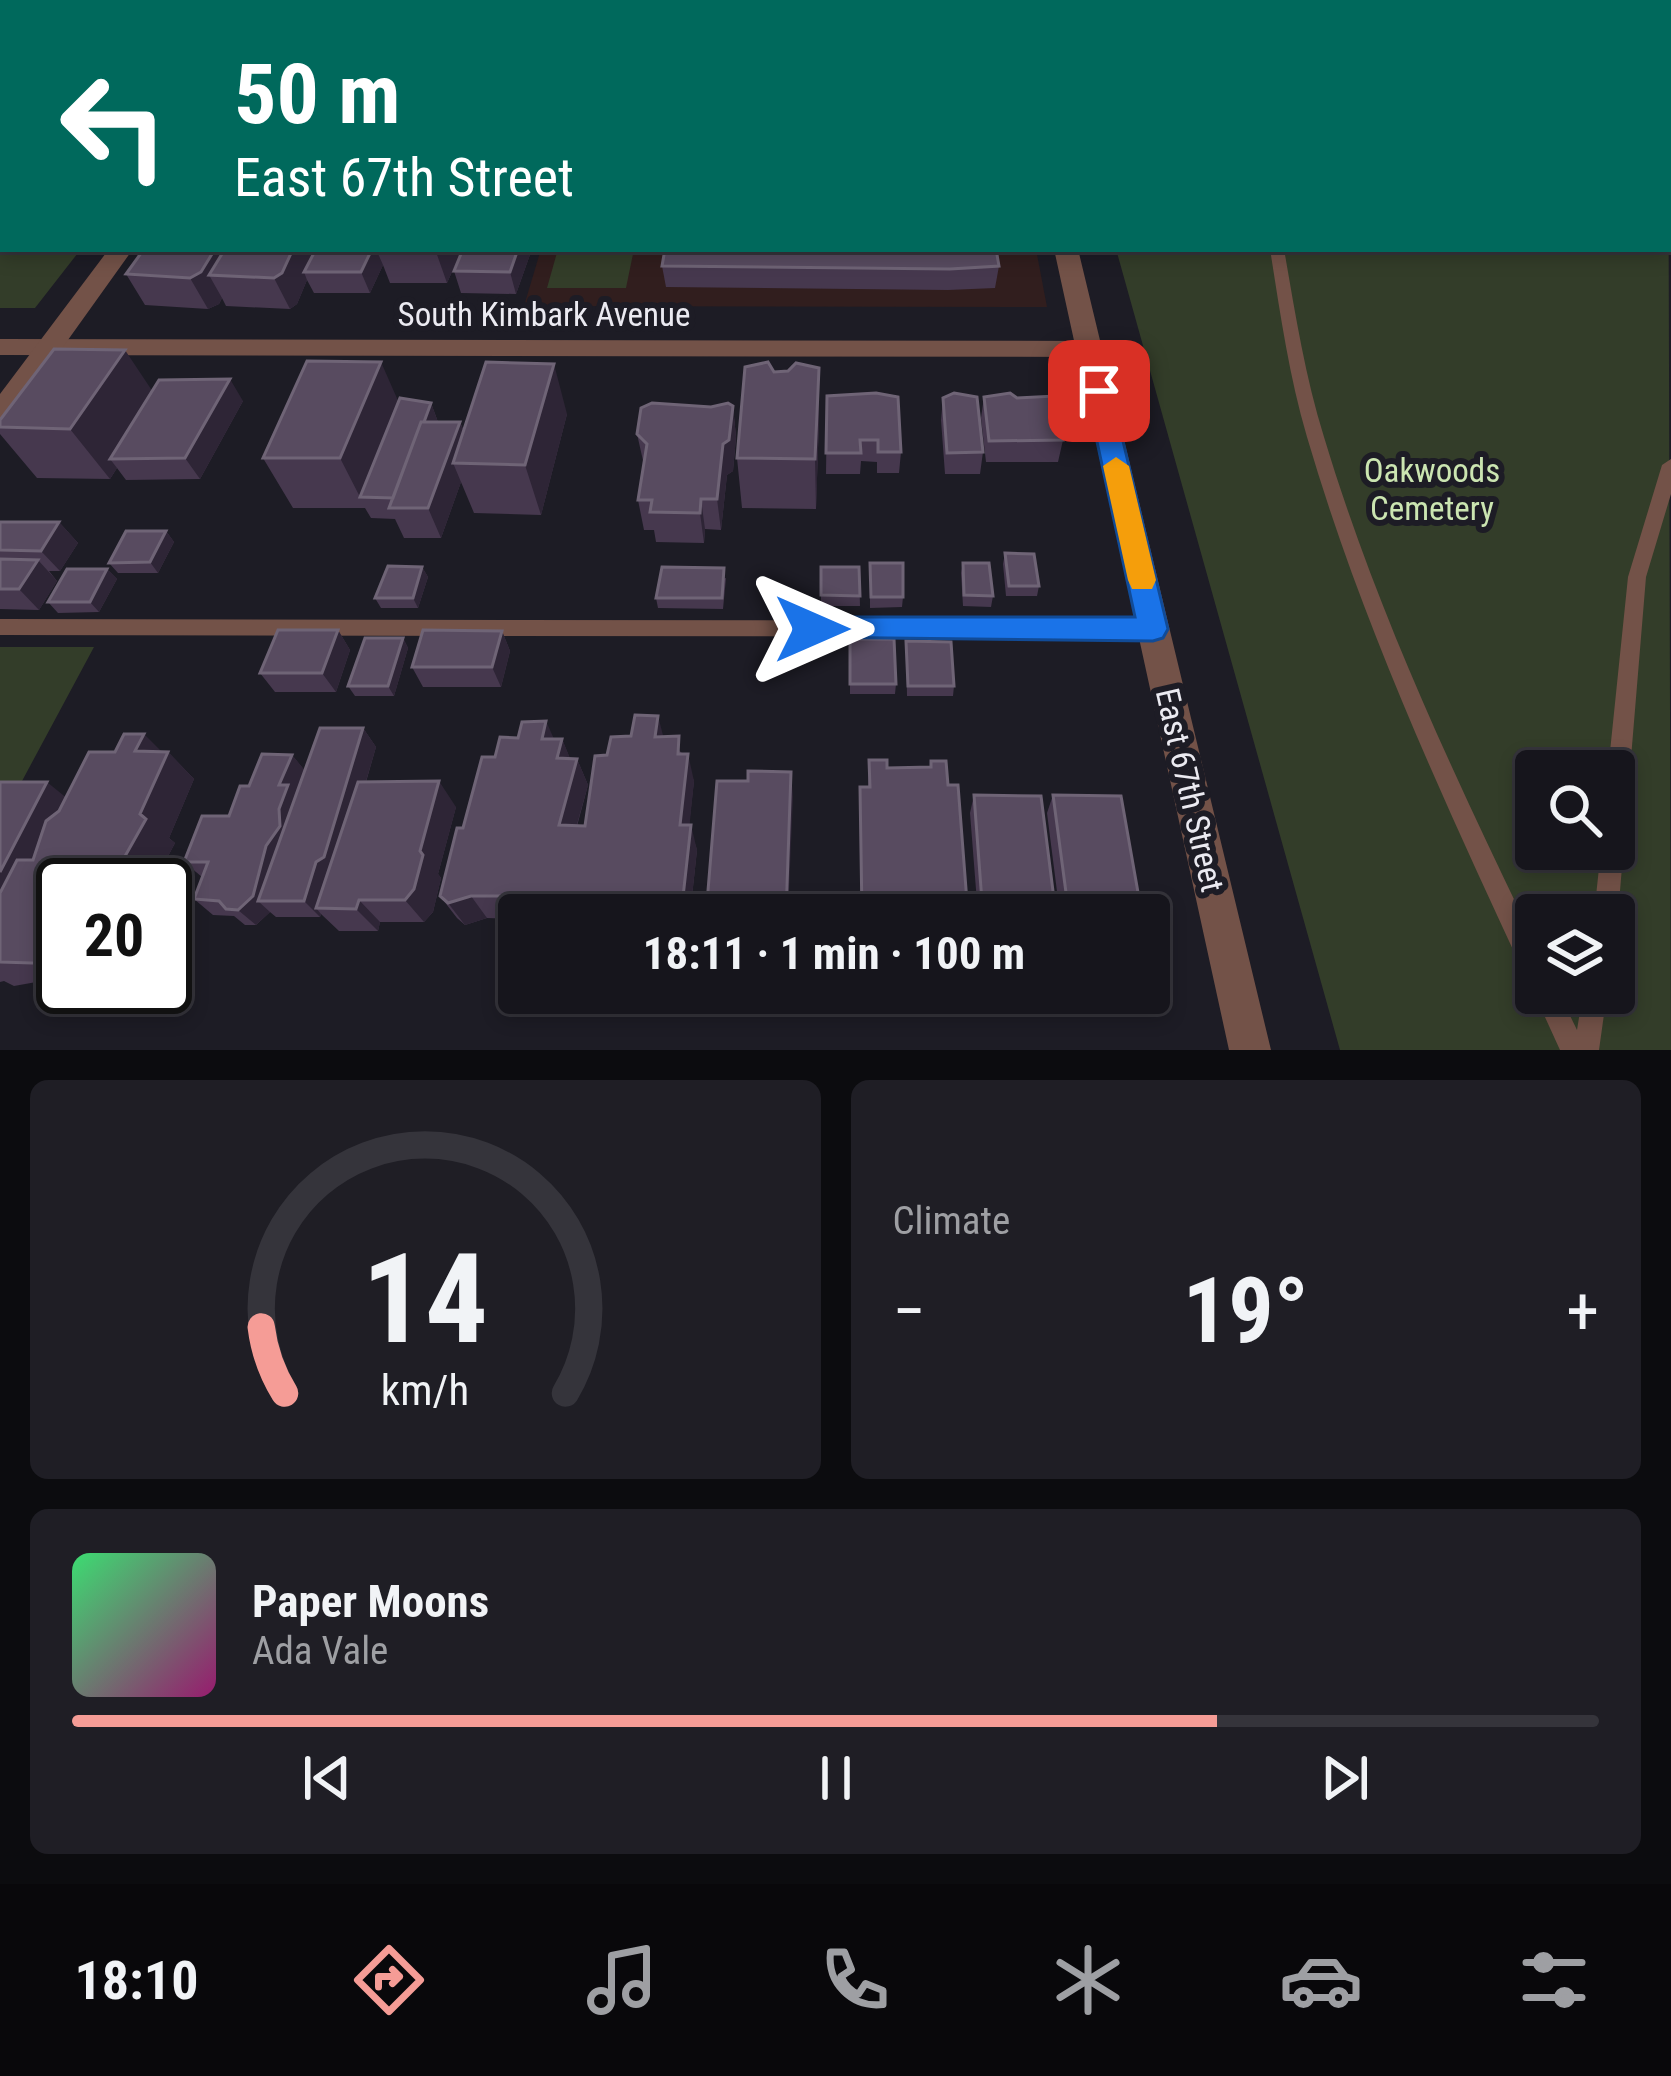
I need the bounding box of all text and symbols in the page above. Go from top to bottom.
text: 50 m [234,45,401,144]
icon: left [36,48,192,204]
text: East 67th Street [234,146,574,209]
street label: South Kimbark Avenue [398,295,690,334]
pin [1048,340,1150,442]
icon: arrive [1066,358,1132,424]
park label: Oakwoods Cemetery [1364,451,1500,528]
position arrow [749,566,875,692]
street label: East 67th Street [1148,684,1232,896]
map controls [1515,750,1635,1014]
button: search [1515,750,1635,870]
speed limit sign: 20 [36,858,192,1014]
button: layers [1515,894,1635,1014]
text: 18:11 · 1 min · 100 m [643,927,1025,980]
text: Climate [893,1198,1010,1244]
text: 14 [362,1226,488,1372]
text: 19° [1183,1259,1309,1364]
text: − [893,1273,926,1350]
text: + [1566,1273,1599,1350]
text: km/h [381,1364,469,1414]
text: Paper Moons [252,1575,489,1628]
text: Ada Vale [252,1628,388,1674]
icon: previous [294,1745,360,1811]
icon: pause [803,1745,869,1811]
icon: next [1312,1745,1378,1811]
icon: directions [347,1938,431,2022]
icon: music [580,1938,664,2022]
icon: phone [813,1938,897,2022]
icon: climate [1046,1938,1130,2022]
icon: car [1279,1938,1363,2022]
icon: filters [1512,1938,1596,2022]
text: 18:10 [75,1949,198,2012]

